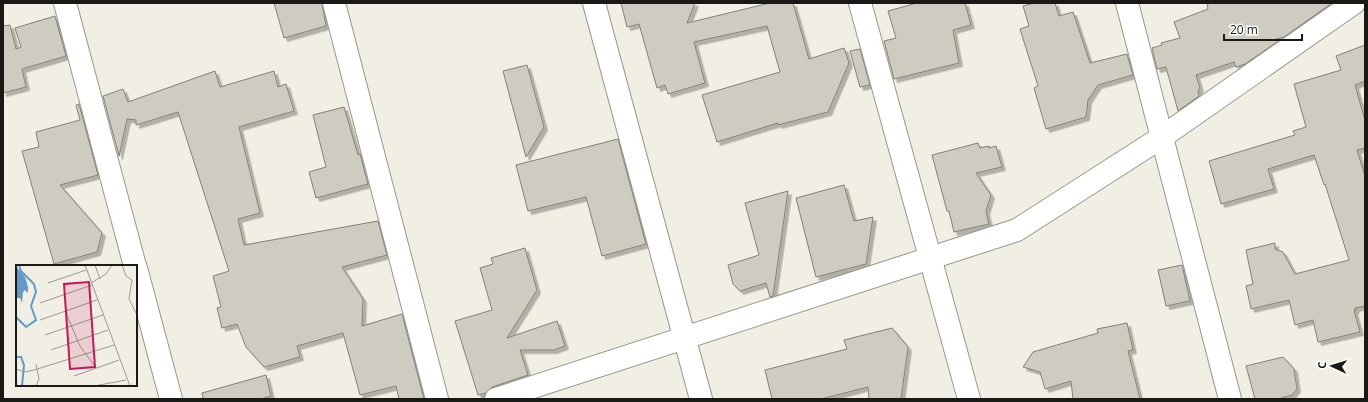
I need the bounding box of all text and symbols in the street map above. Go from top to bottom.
scale bar [1224,16,1302,42]
text: 20 m [1230,21,1258,38]
inset map [16,265,137,386]
north arrow [1312,346,1352,386]
text: С [1314,361,1329,369]

